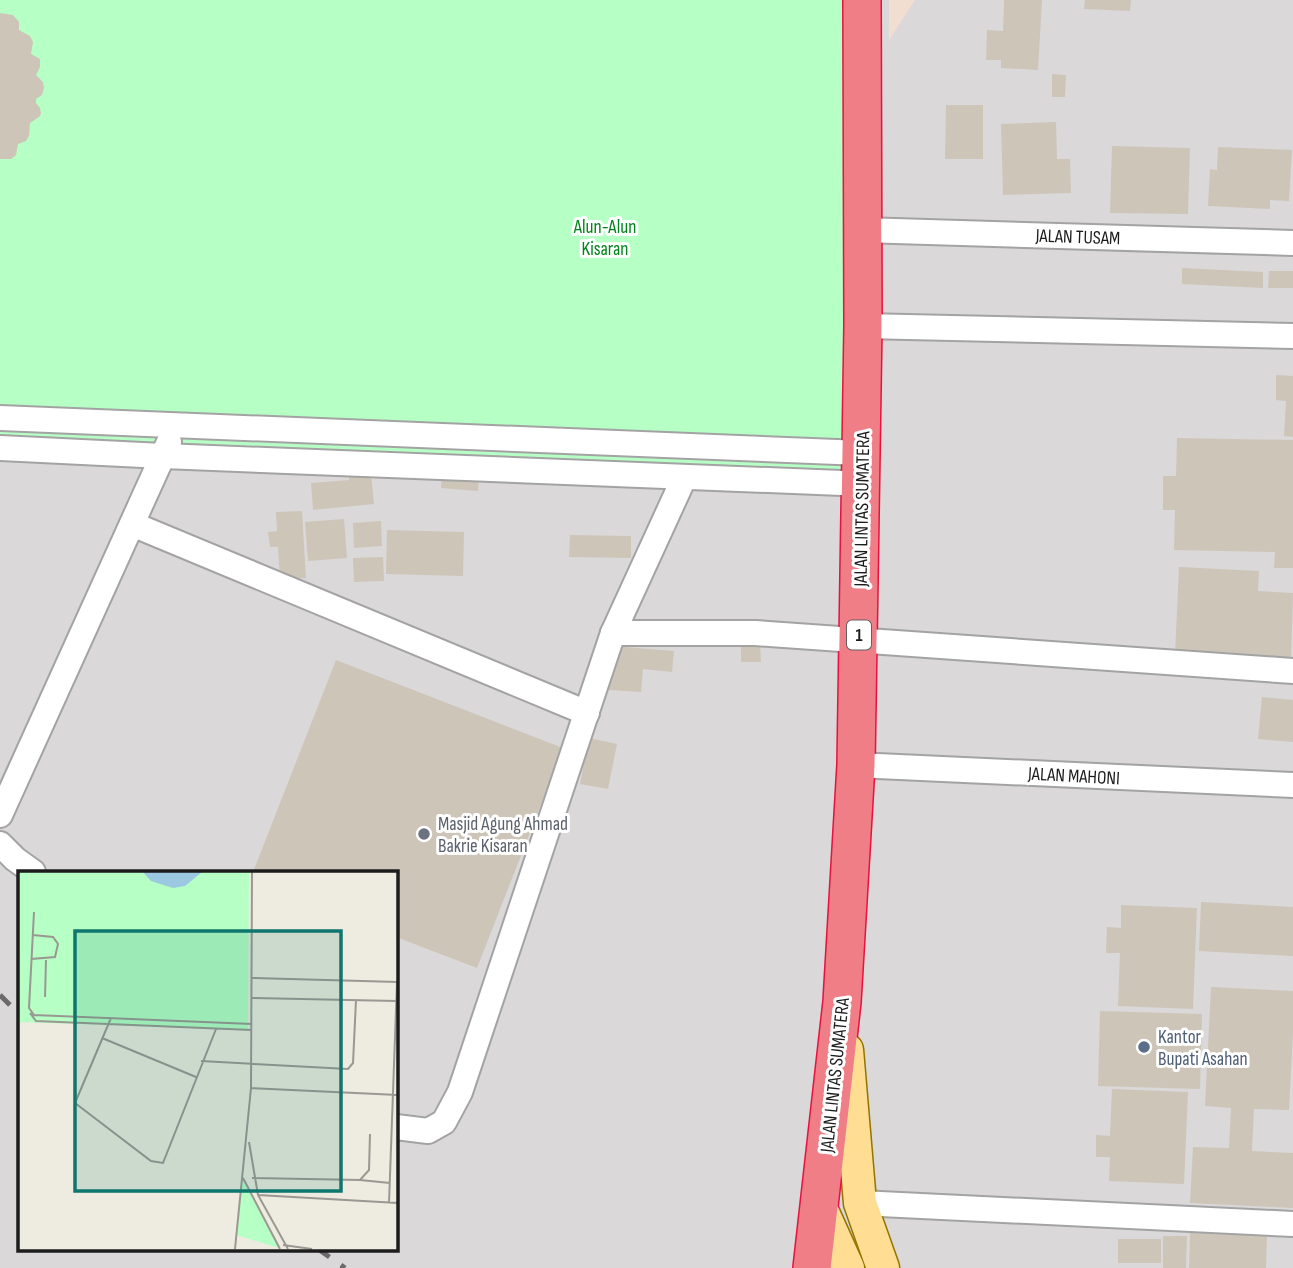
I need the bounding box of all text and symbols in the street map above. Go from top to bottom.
park label: Alun-Alun Kisaran [573,216,636,261]
street label: JALAN TUSAM [1034,224,1121,250]
street label: JALAN LINTAS SUMATERA [850,430,875,588]
road number: 1 [847,620,871,650]
street label: JALAN MAHONI [1026,763,1120,790]
place label: Masjid Agung Ahmad Bakrie Kisaran [438,813,568,858]
marker: Masjid Agung Ahmad Bakrie Kisaran [416,826,432,842]
inset map [18,871,397,1250]
street label: JALAN LINTAS SUMATERA [816,996,855,1155]
place label: Kantor Bupati Asahan [1158,1026,1248,1071]
marker: Kantor Bupati Asahan [1136,1039,1152,1055]

